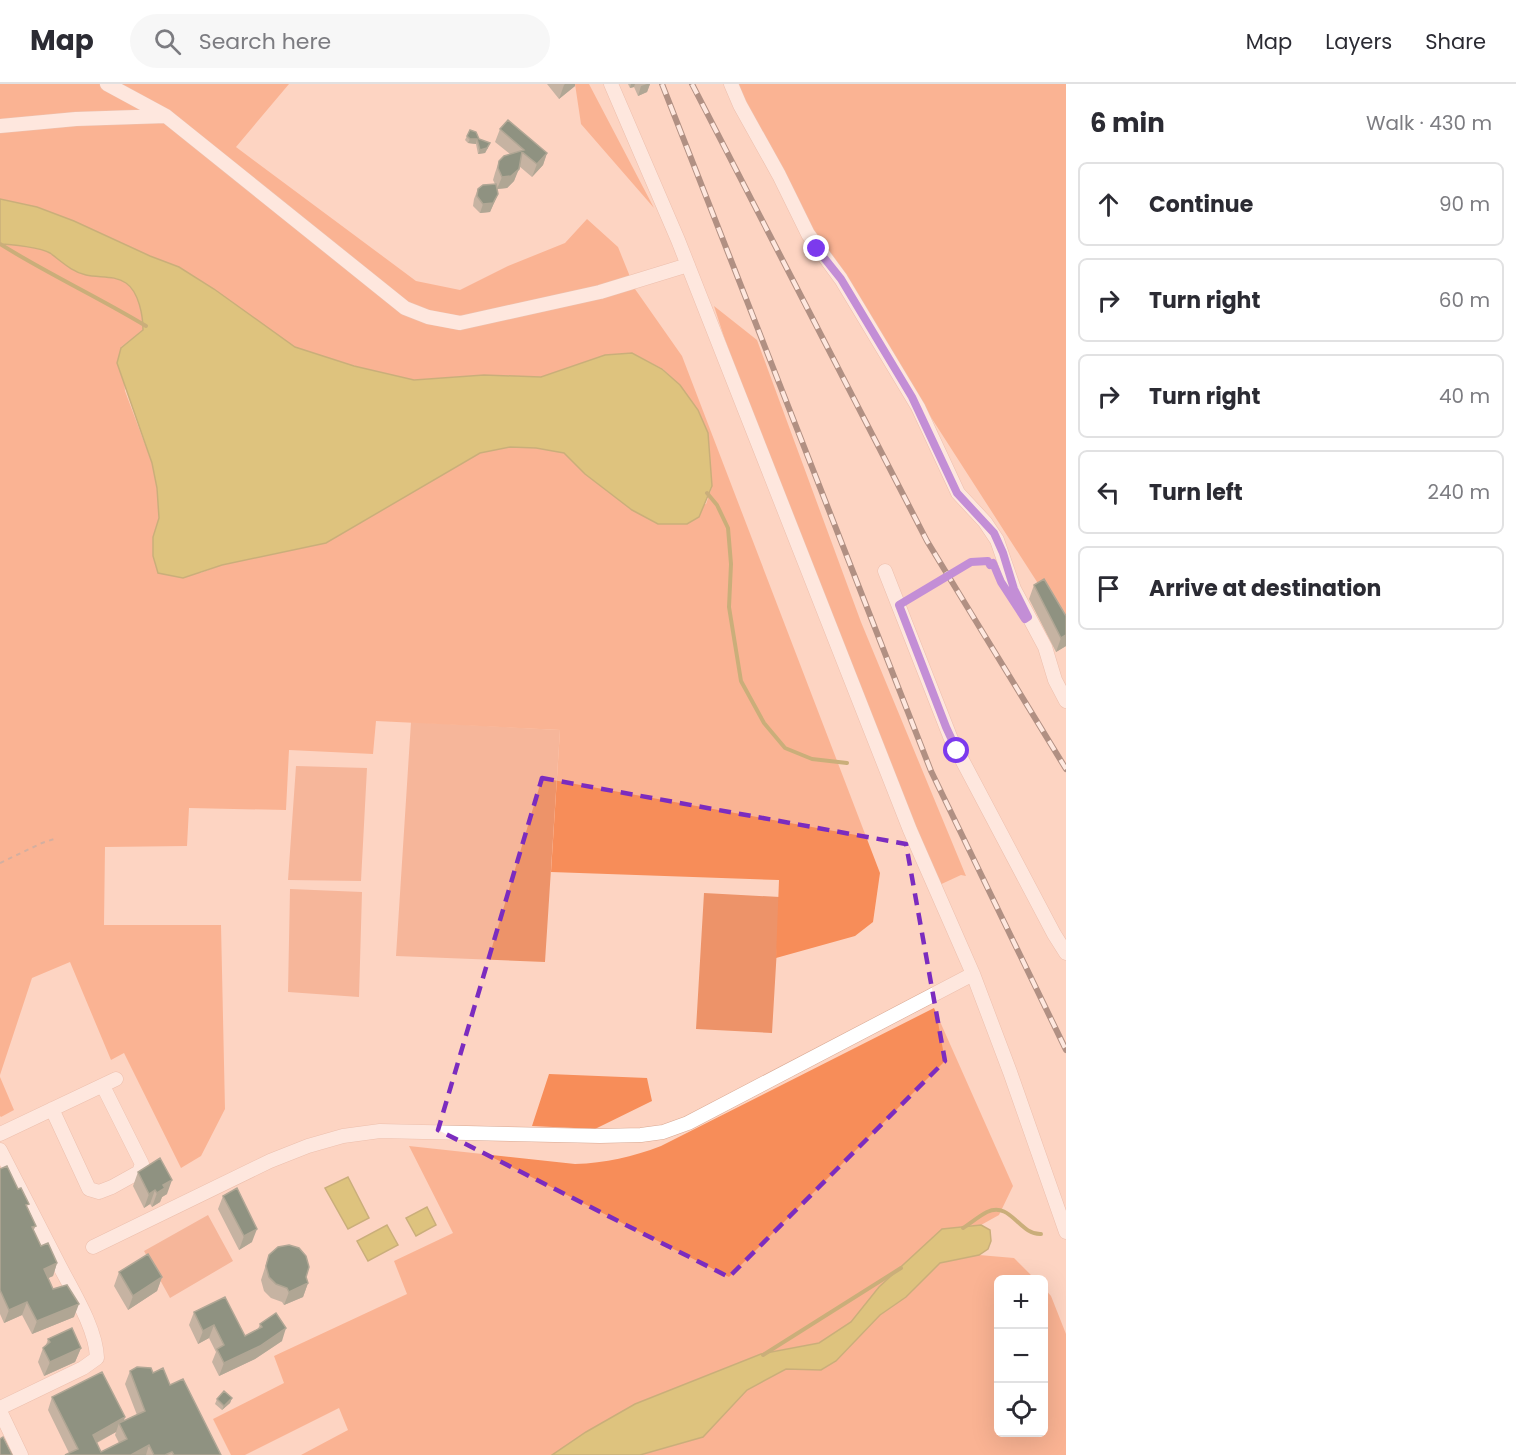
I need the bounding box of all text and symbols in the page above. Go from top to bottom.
search box [130,14,550,68]
text: Map [30,21,94,60]
icon: search [151,25,184,58]
text: Search here [199,26,331,57]
text: Map [1246,27,1292,56]
text: Layers [1325,27,1392,56]
text: Share [1425,27,1486,56]
text: 6 min [1090,105,1165,141]
text: Walk · 430 m [1366,109,1492,137]
icon: ahead [1092,188,1125,221]
text: Continue [1149,189,1253,220]
text: 90 m [1439,190,1490,218]
route end [803,235,829,261]
icon: right [1092,284,1125,317]
text: Turn right [1149,285,1260,316]
text: 60 m [1439,286,1490,314]
icon: right [1092,380,1125,413]
text: Turn right [1149,381,1260,412]
text: 40 m [1439,382,1490,410]
icon: left [1092,476,1125,509]
text: Turn left [1149,477,1243,508]
text: 240 m [1427,478,1490,506]
icon: arrive [1092,572,1125,605]
text: Arrive at destination [1149,573,1381,604]
route start [943,737,969,763]
map controls [994,1275,1048,1437]
button: + [994,1275,1048,1329]
button: − [994,1329,1048,1383]
button: locate [994,1383,1048,1437]

